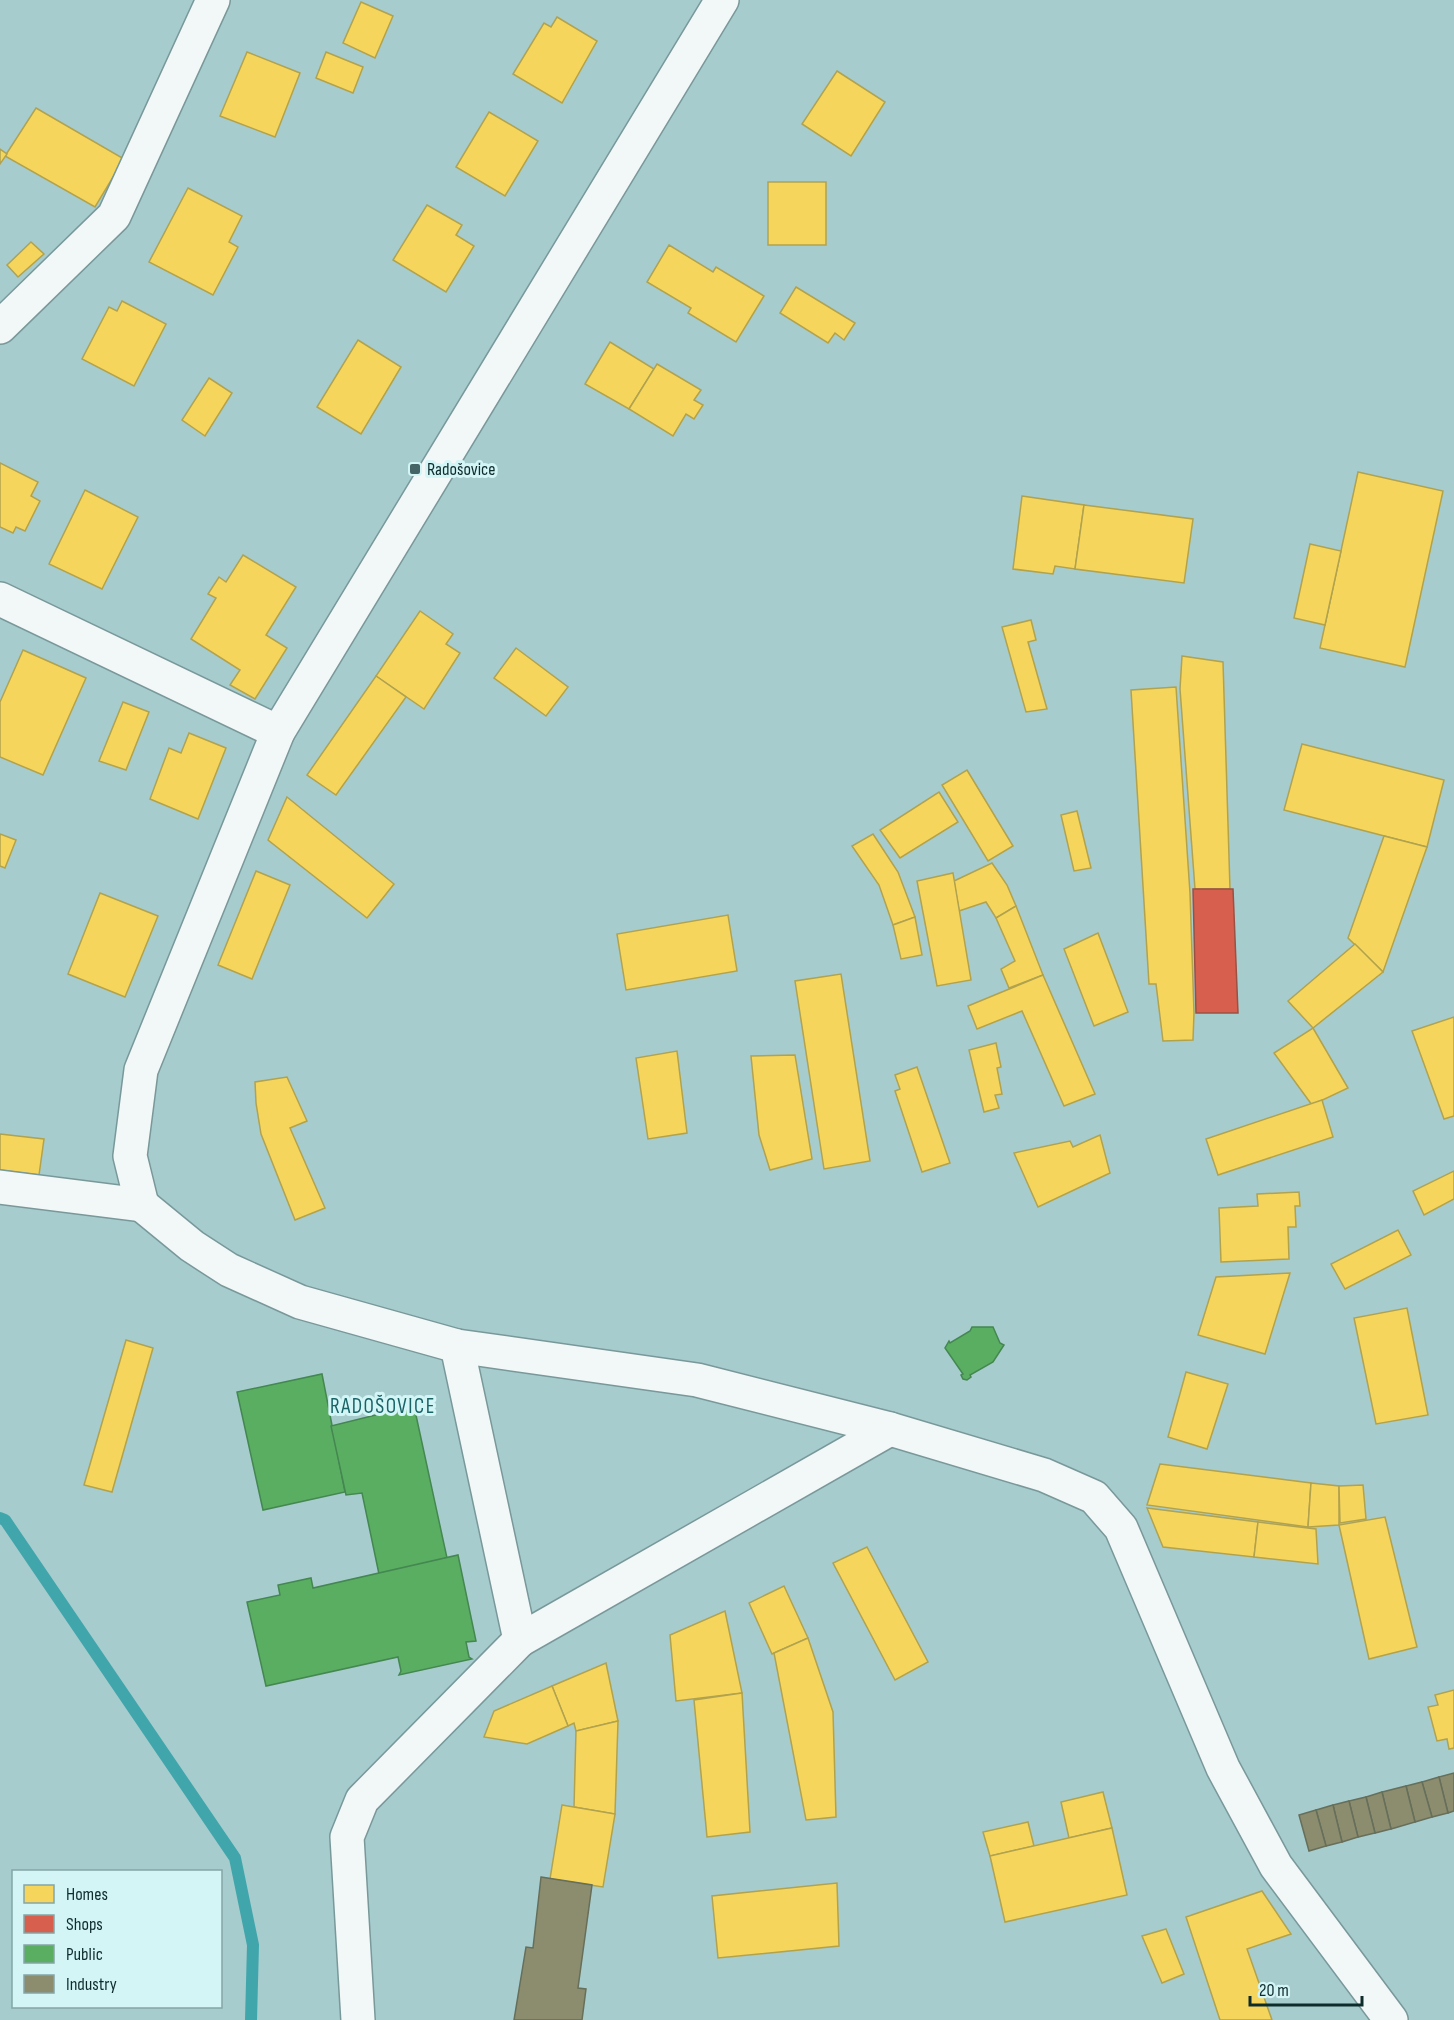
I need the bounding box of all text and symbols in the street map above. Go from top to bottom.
place label: Radošovice [427,459,495,480]
marker: Radošovice [408,462,422,476]
district label: RADOŠOVICE [330,1394,436,1419]
legend [12,1870,222,2008]
text: Homes [66,1884,108,1905]
text: Shops [66,1914,103,1935]
text: Public [66,1944,103,1965]
scale bar [1250,1969,1362,2007]
text: Industry [66,1974,117,1995]
text: 20 m [1259,1980,1289,2001]

